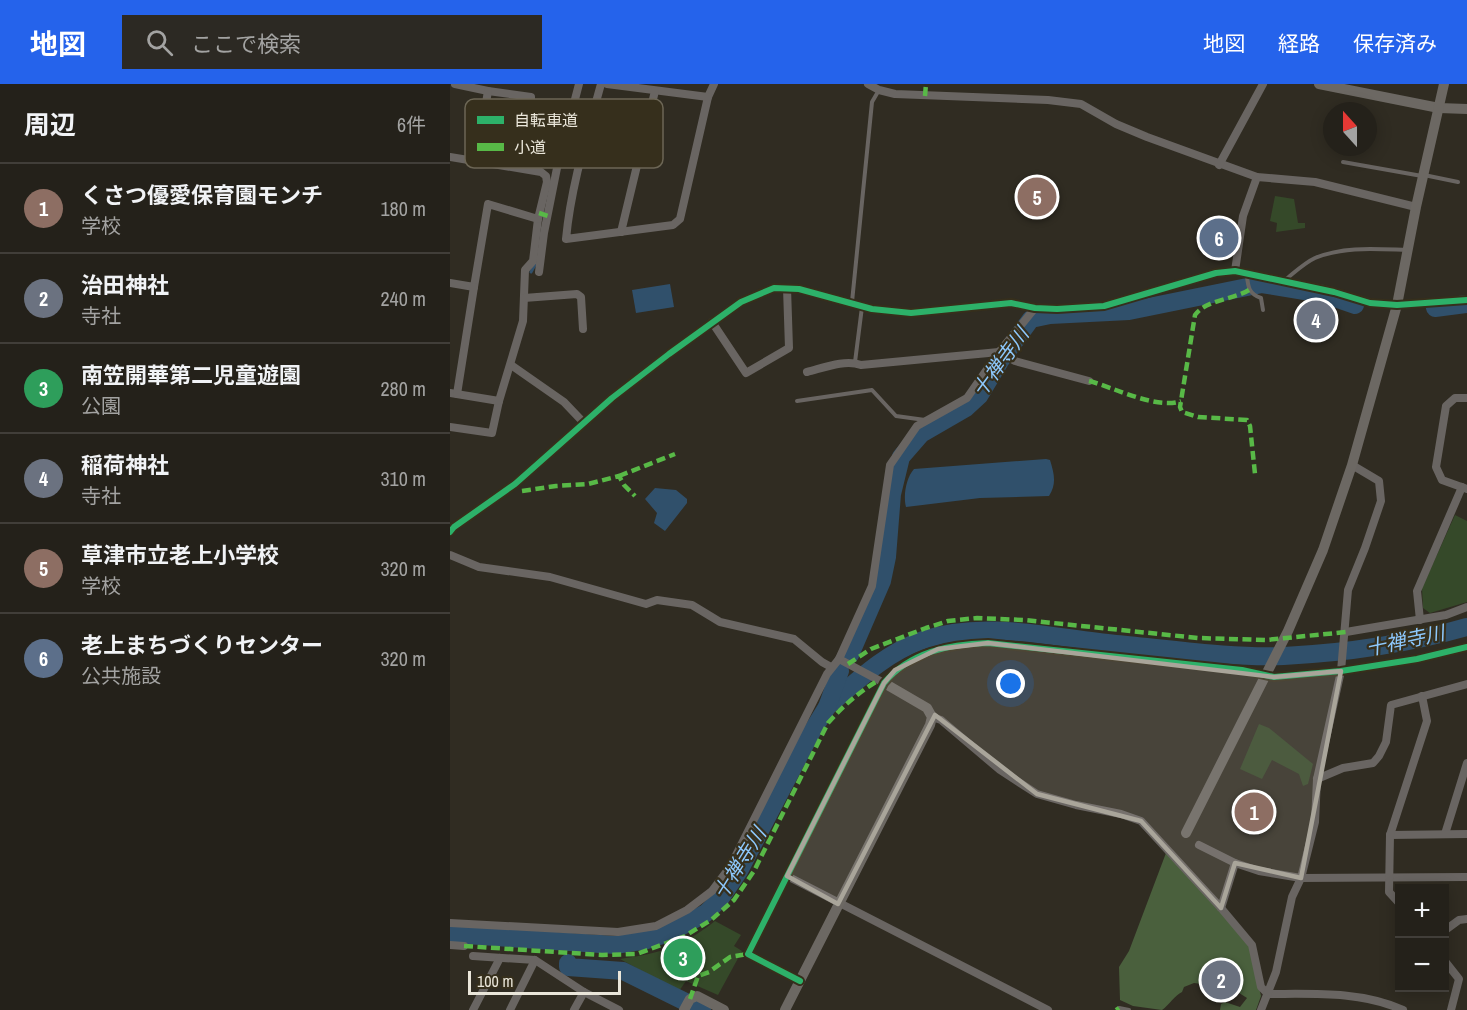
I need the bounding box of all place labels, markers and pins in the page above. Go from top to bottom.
pin: 5 [1018,174,1056,220]
pin: 6 [1200,216,1238,260]
pin: 4 [1296,298,1336,342]
pin: 1 [1234,790,1274,834]
pin: 3 [664,936,702,980]
pin: 2 [1202,958,1240,1002]

